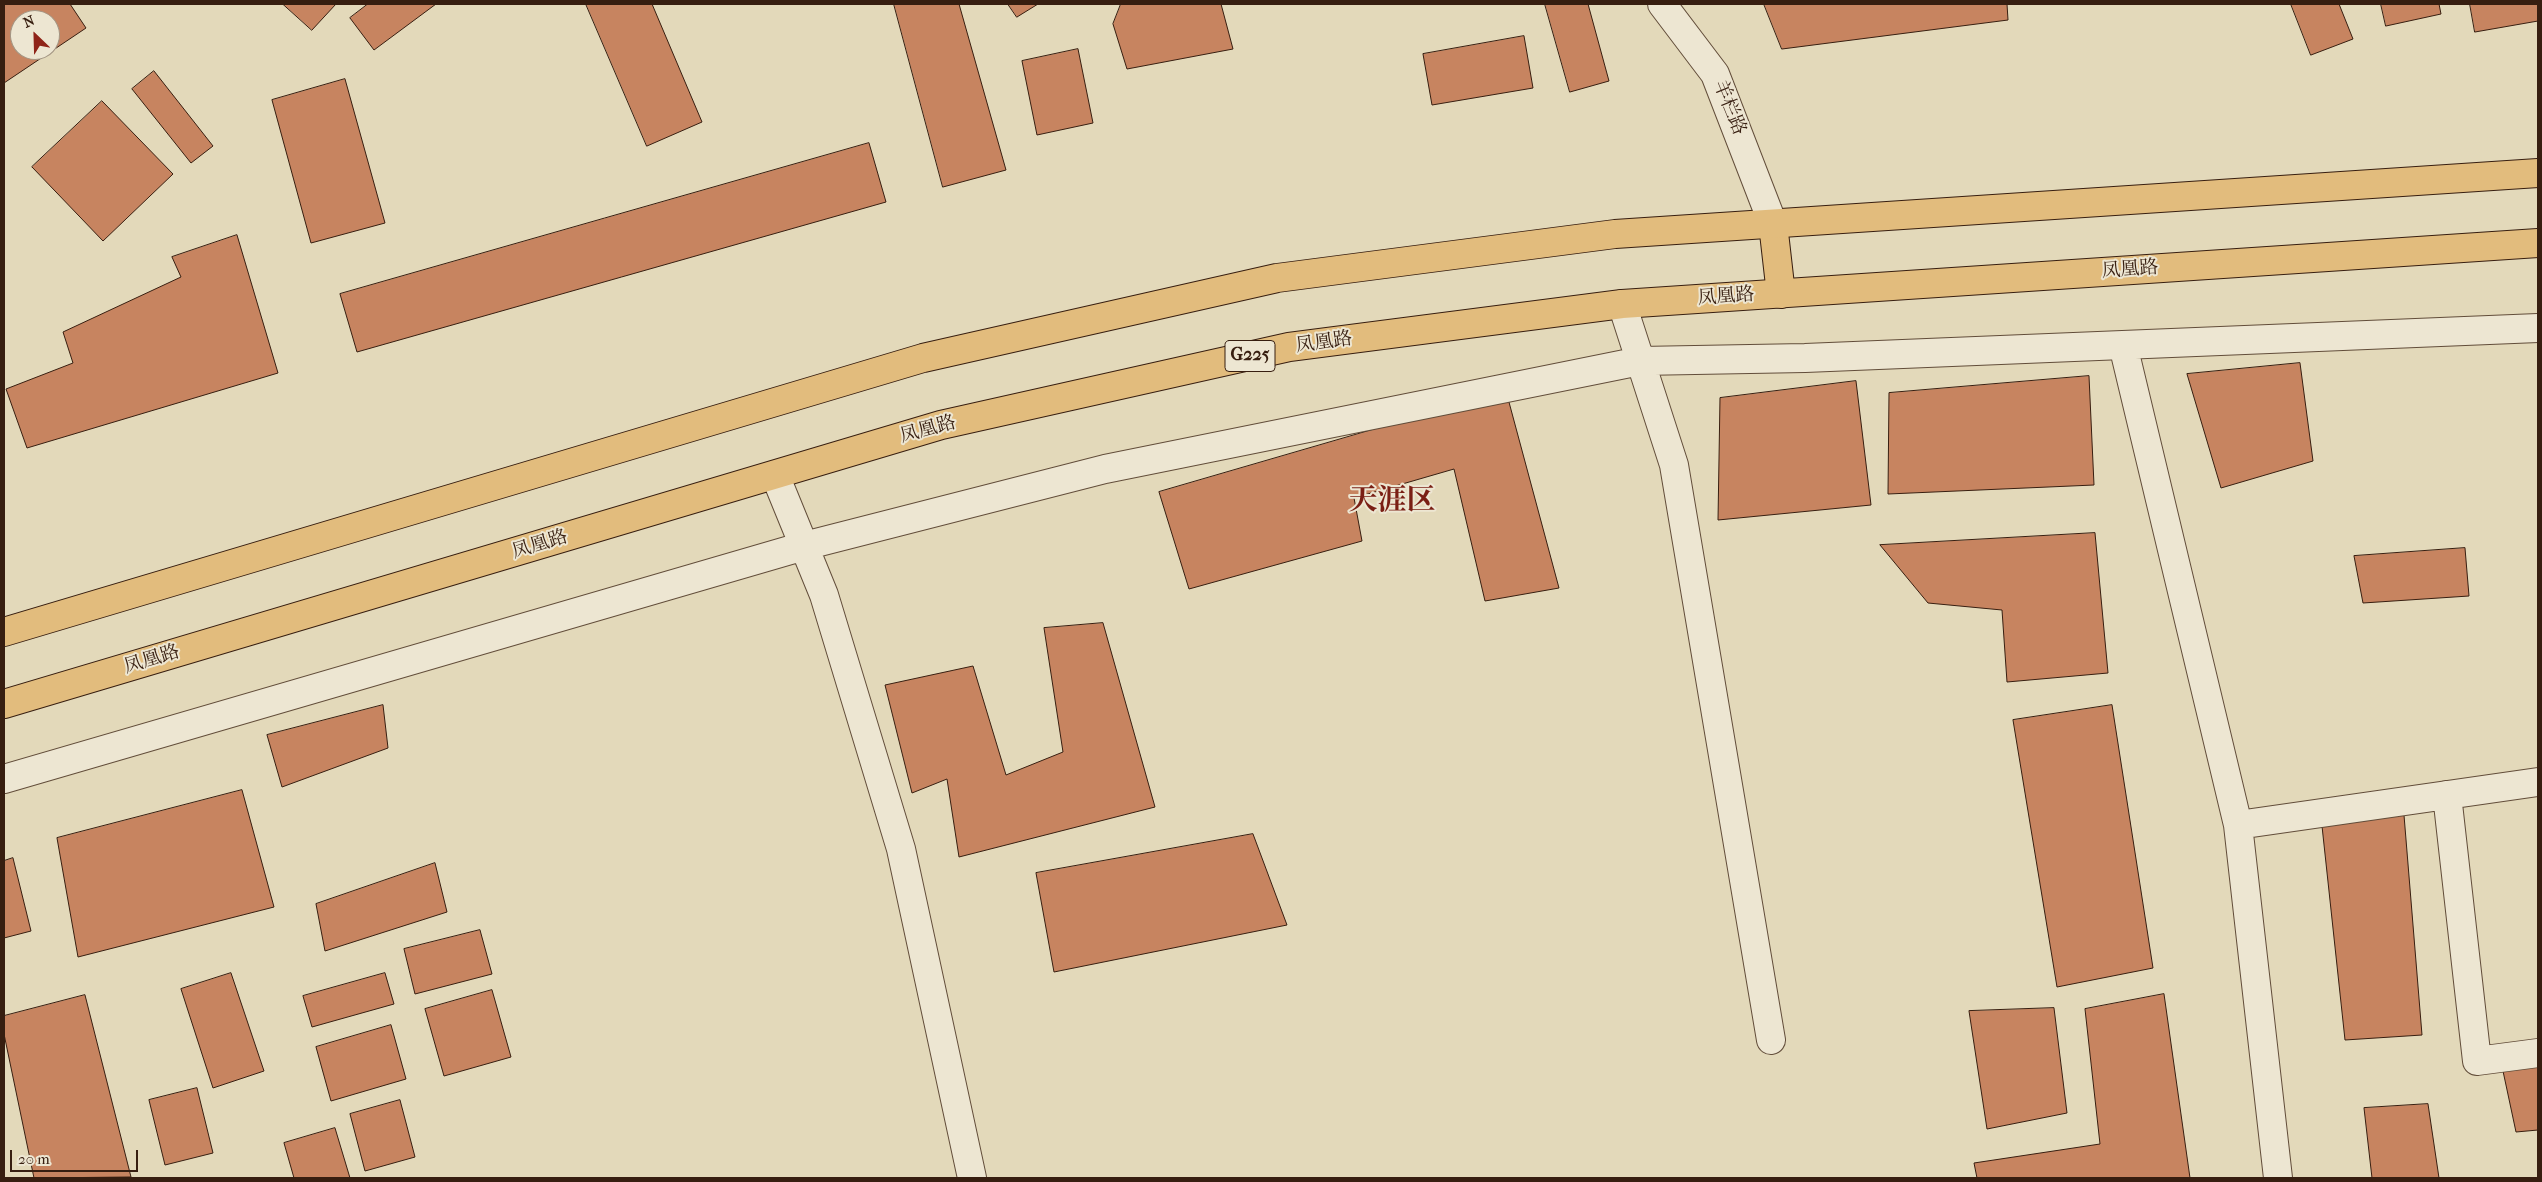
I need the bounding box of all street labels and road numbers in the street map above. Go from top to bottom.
street label: 羊栏路 [1708,77,1750,139]
street label: 凤凰路 [2101,257,2159,283]
street label: 凤凰路 [1697,284,1755,310]
street label: 凤凰路 [1294,328,1354,358]
road number: G225 [1225,341,1275,372]
street label: 凤凰路 [898,412,958,448]
street label: 凤凰路 [509,526,571,564]
street label: 凤凰路 [121,641,183,679]

